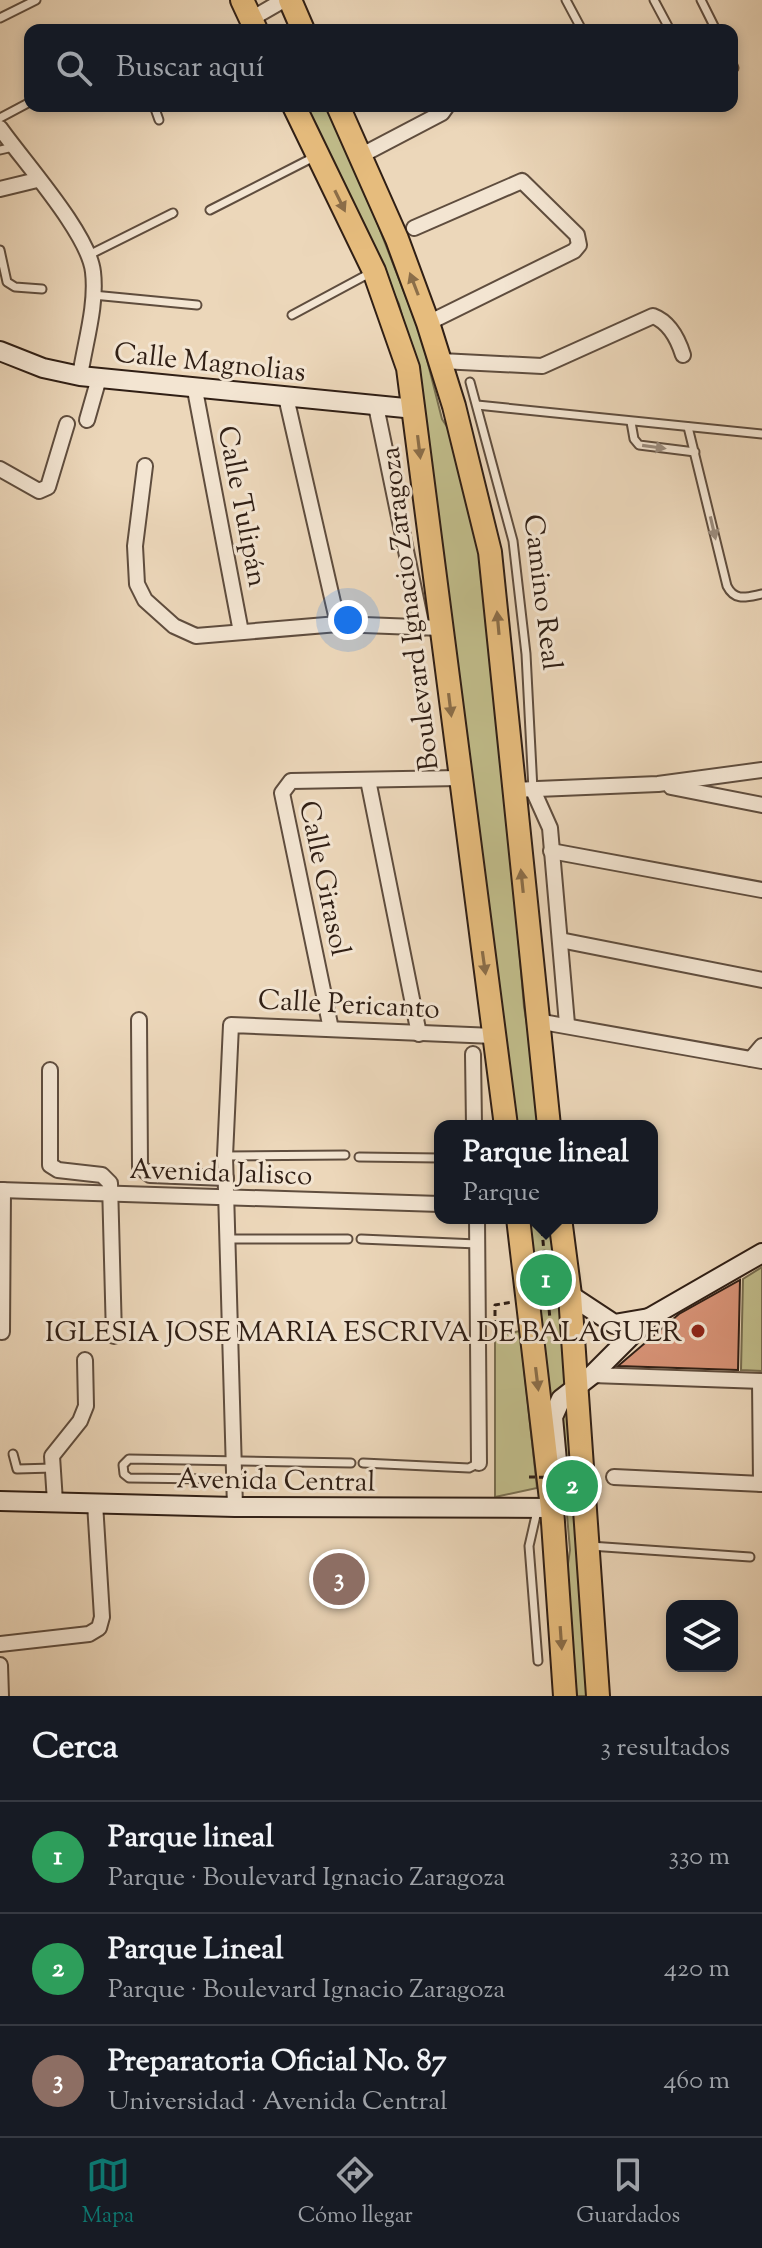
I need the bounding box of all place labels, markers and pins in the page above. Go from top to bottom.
pin: 1 [520,1250,572,1310]
place label: IGLESIA JOSE MARIA ESCRIVA DE BALAGUER [45,1314,682,1354]
marker: IGLESIA JOSE MARIA ESCRIVA DE BALAGUER [689,1322,707,1340]
pin: 2 [546,1456,598,1516]
pin: 3 [313,1549,365,1609]

